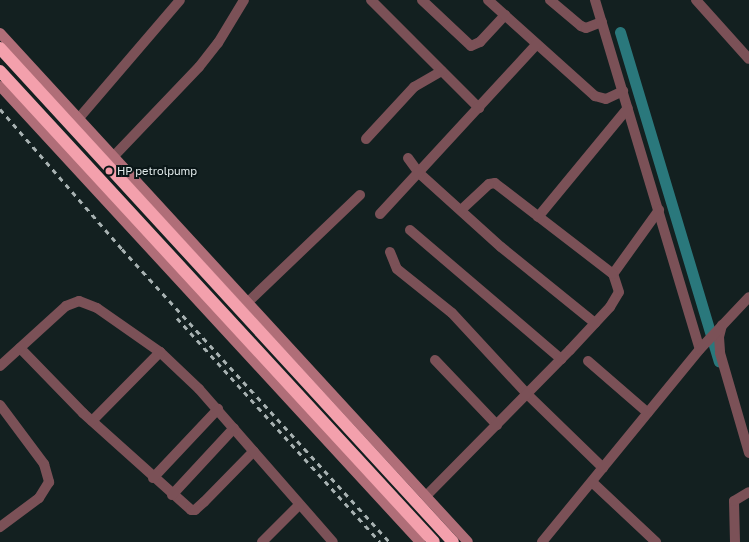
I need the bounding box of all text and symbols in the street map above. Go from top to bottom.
place label: HP petrolpump [117,164,197,178]
marker: HP petrolpump [104,166,114,176]

